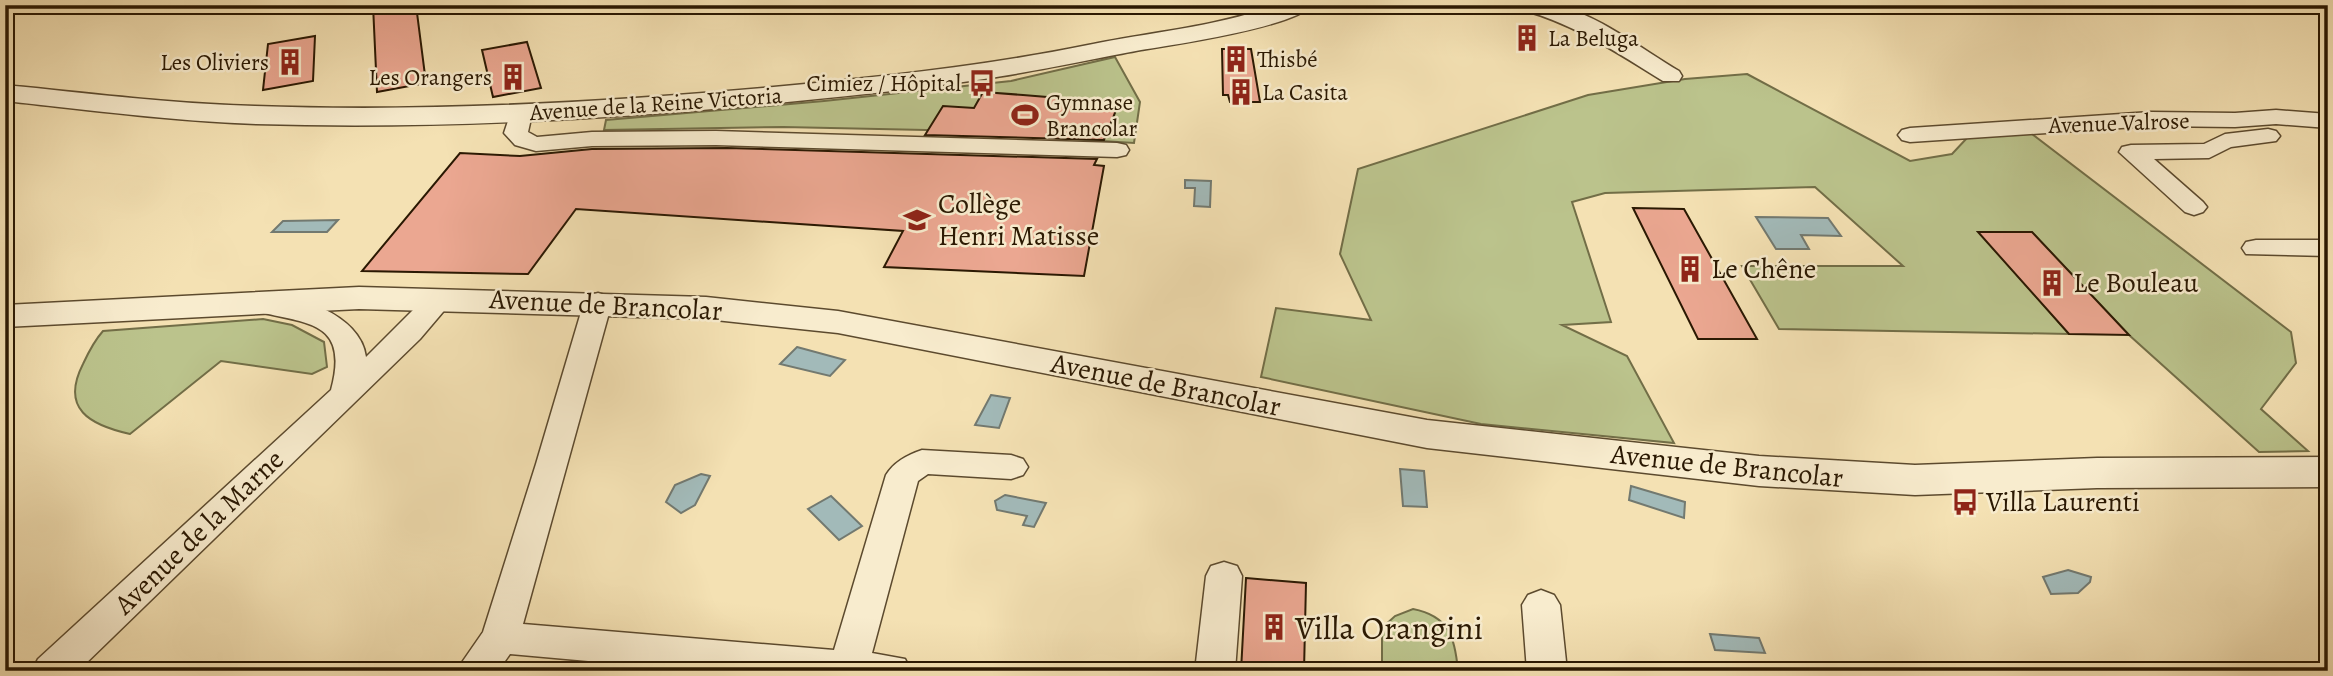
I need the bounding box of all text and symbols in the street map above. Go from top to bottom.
building icon: La Beluga [1512,23,1542,53]
place label: La Beluga [1548,23,1639,54]
building icon: Thisbé [1221,44,1251,74]
place label: Thisbé [1257,44,1318,75]
place label: Les Oliviers [160,47,269,78]
building icon: Les Oliviers [275,47,305,77]
place label: Les Orangers [369,62,492,93]
building icon: Les Orangers [498,62,528,92]
place label: Cimiez / Hôpital [807,68,961,99]
bus stop icon: Cimiez / Hôpital [967,68,997,98]
building icon: La Casita [1226,77,1256,107]
place label: La Casita [1262,77,1348,108]
street label: Avenue de la Reine Victoria [528,80,784,128]
place label: Gymnase Brancolar [1046,87,1138,144]
sports icon: Gymnase Brancolar [1010,100,1040,130]
street label: Avenue Valrose [2047,105,2190,141]
place label: Collège Henri Matisse [938,185,1099,255]
school or university icon: Collège Henri Matisse [902,205,932,235]
place label: Le Chêne [1711,250,1816,288]
building icon: Le Chêne [1675,254,1705,284]
place label: Le Bouleau [2073,264,2199,302]
building icon: Le Bouleau [2037,268,2067,298]
street label: Avenue de Brancolar [488,280,724,330]
street label: Avenue de Brancolar [1047,344,1284,426]
street label: Avenue de Brancolar [1608,435,1845,497]
street label: Avenue de la Marne [105,441,292,624]
place label: Villa Laurenti [1985,483,2140,521]
bus stop icon: Villa Laurenti [1950,487,1980,517]
place label: Villa Orangini [1294,605,1483,650]
building icon: Villa Orangini [1259,612,1289,642]

